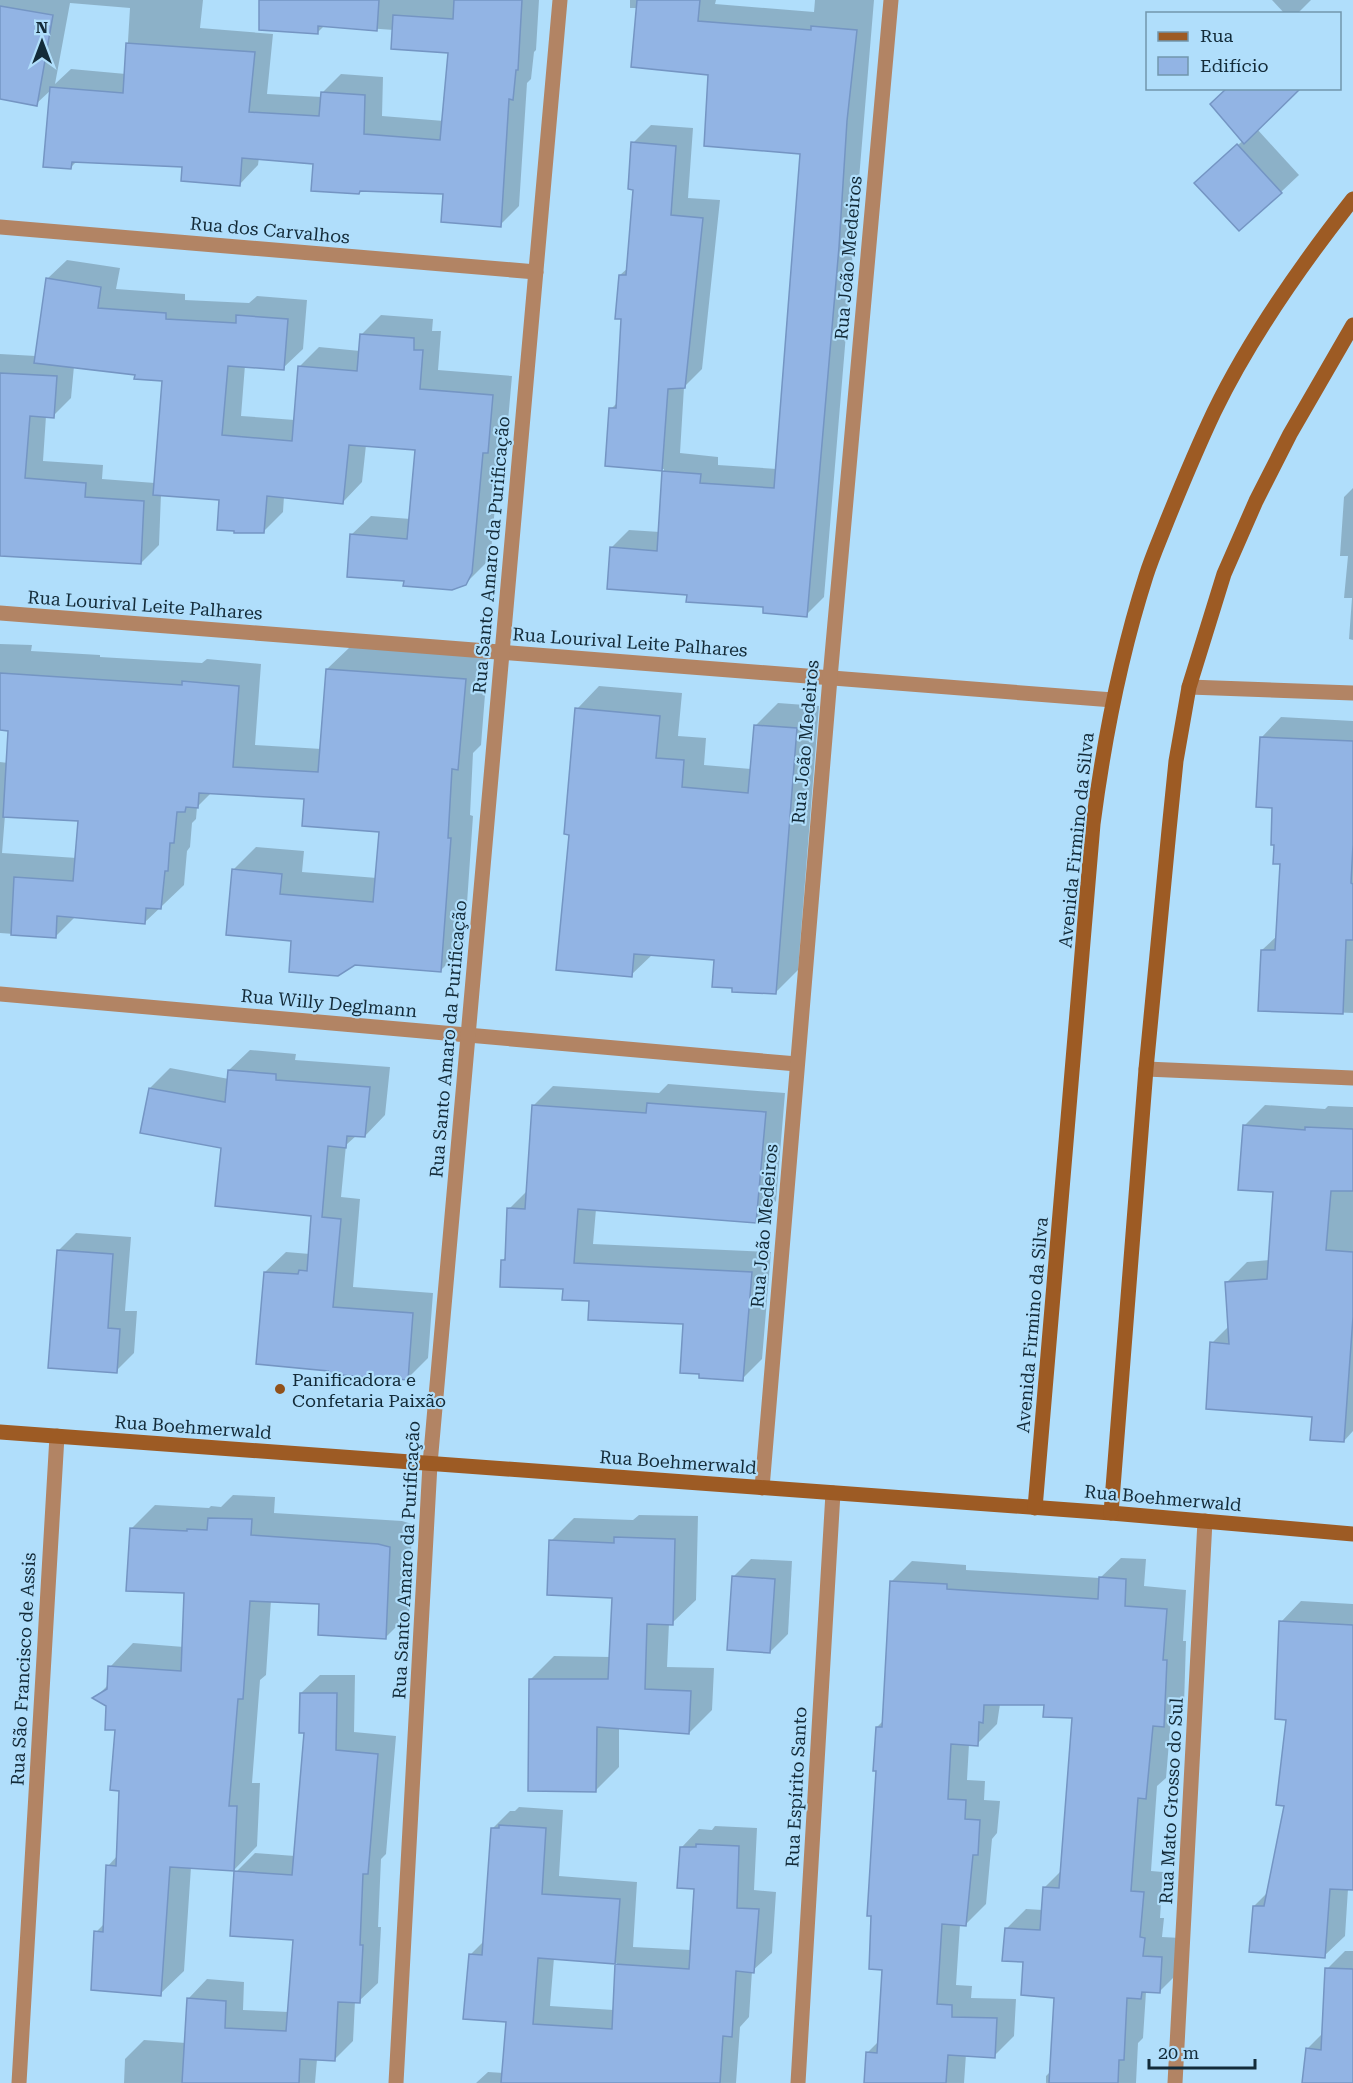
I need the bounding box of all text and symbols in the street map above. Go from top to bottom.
north arrow [12,12,72,72]
legend [1146,12,1341,90]
text: N [36,18,48,37]
text: Rua [1200,25,1233,46]
text: Edifício [1200,55,1268,76]
street label: Rua João Medeiros [830,175,866,341]
street label: Rua dos Carvalhos [189,213,351,247]
street label: Rua Santo Amaro da Purificação [468,415,514,695]
street label: Rua Lourival Leite Palhares [27,586,263,624]
street label: Rua Lourival Leite Palhares [512,623,748,661]
street label: Rua João Medeiros [787,659,823,825]
street label: Avenida Firmino da Silva [1054,731,1098,949]
street label: Rua Santo Amaro da Purificação [425,899,471,1179]
street label: Rua Willy Deglmann [240,985,418,1021]
street label: Rua João Medeiros [746,1143,782,1309]
street label: Avenida Firmino da Silva [1012,1216,1052,1434]
place label: Panificadora e Confetaria Paixão [292,1369,446,1411]
marker: Panificadora e Confetaria Paixão [273,1382,287,1396]
street label: Rua Boehmerwald [114,1411,273,1443]
street label: Rua Santo Amaro da Purificação [388,1420,424,1700]
street label: Rua Boehmerwald [599,1446,758,1478]
street label: Rua Boehmerwald [1084,1481,1243,1515]
street label: Rua São Francisco de Assis [6,1552,40,1786]
street label: Rua Mato Grosso do Sul [1155,1697,1187,1905]
street label: Rua Espírito Santo [781,1706,811,1868]
scale bar [1149,2032,1256,2070]
text: 20 m [1158,2042,1199,2063]

